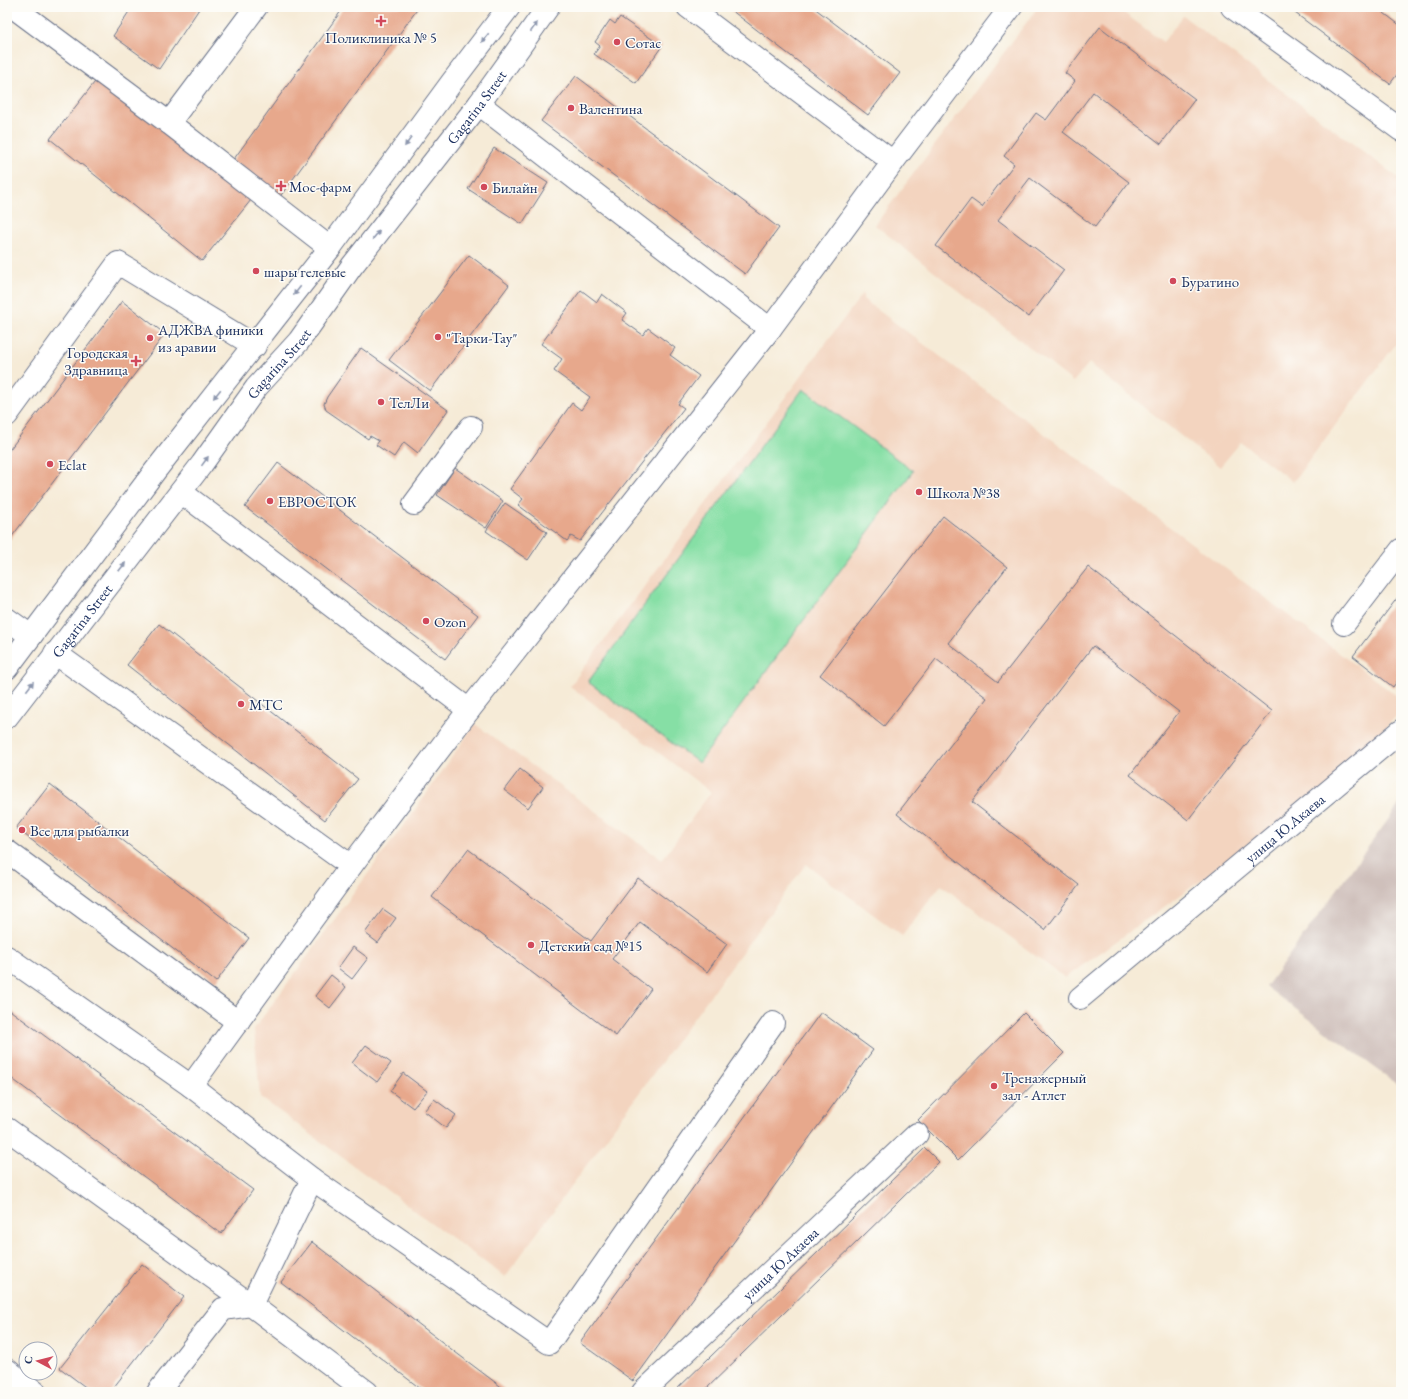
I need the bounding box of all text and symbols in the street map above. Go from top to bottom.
marker: Поликлиника № 5 [375,15,387,27]
one-way arrow [530,21,538,32]
place label: Поликлиника № 5 [325,28,437,47]
one-way arrow [481,32,490,43]
place label: Сотас [625,33,661,52]
marker: Сотас [612,37,622,47]
street label: Gagarina Street [442,66,510,148]
place label: Валентина [579,99,643,118]
marker: Валентина [566,103,576,113]
one-way arrow [404,137,412,147]
place label: Мос-фарм [289,177,352,196]
place label: Билайн [492,178,538,197]
marker: Мос-фарм [276,181,286,191]
marker: Билайн [479,182,489,192]
one-way arrow [372,230,380,241]
place label: шары гелевые [264,262,346,281]
marker: шары гелевые [251,266,261,276]
place label: Буратино [1181,272,1239,291]
marker: Буратино [1168,276,1178,286]
one-way arrow [293,286,301,297]
place label: АДЖВА финики из аравии [157,320,263,356]
street label: Gagarina Street [242,324,315,402]
place label: "Тарки-Тау" [446,328,517,347]
marker: "Тарки-Тау" [433,332,443,342]
marker: АДЖВА финики из аравии [145,333,155,343]
place label: Городская Здравница [64,343,128,379]
marker: Городская Здравница [131,356,141,366]
one-way arrow [212,388,221,399]
place label: ТелЛи [389,393,429,412]
marker: ТелЛи [376,397,386,407]
place label: Eclat [58,455,87,474]
one-way arrow [201,455,209,466]
marker: Eclat [45,459,55,469]
place label: Школа №38 [927,483,1000,502]
marker: Школа №38 [914,487,924,497]
place label: ЕВРОСТОК [278,492,357,511]
marker: ЕВРОСТОК [265,496,275,506]
one-way arrow [118,562,126,572]
street label: Gagarina Street [47,579,116,661]
place label: Ozon [434,612,467,631]
marker: Ozon [421,616,431,626]
one-way arrow [26,680,35,691]
place label: МТС [249,695,283,714]
marker: МТС [236,699,246,709]
street label: улица Ю.Акаева [1241,789,1328,867]
place label: Все для рыбалки [30,821,129,840]
marker: Все для рыбалки [17,825,27,835]
place label: Детский сад №15 [539,936,643,955]
marker: Детский сад №15 [526,940,536,950]
place label: Тренажерный зал - Атлет [1002,1068,1087,1104]
marker: Тренажерный зал - Атлет [989,1081,999,1091]
street label: улица Ю.Акаева [738,1223,822,1304]
north arrow [18,1341,58,1381]
text: С [21,1355,36,1365]

